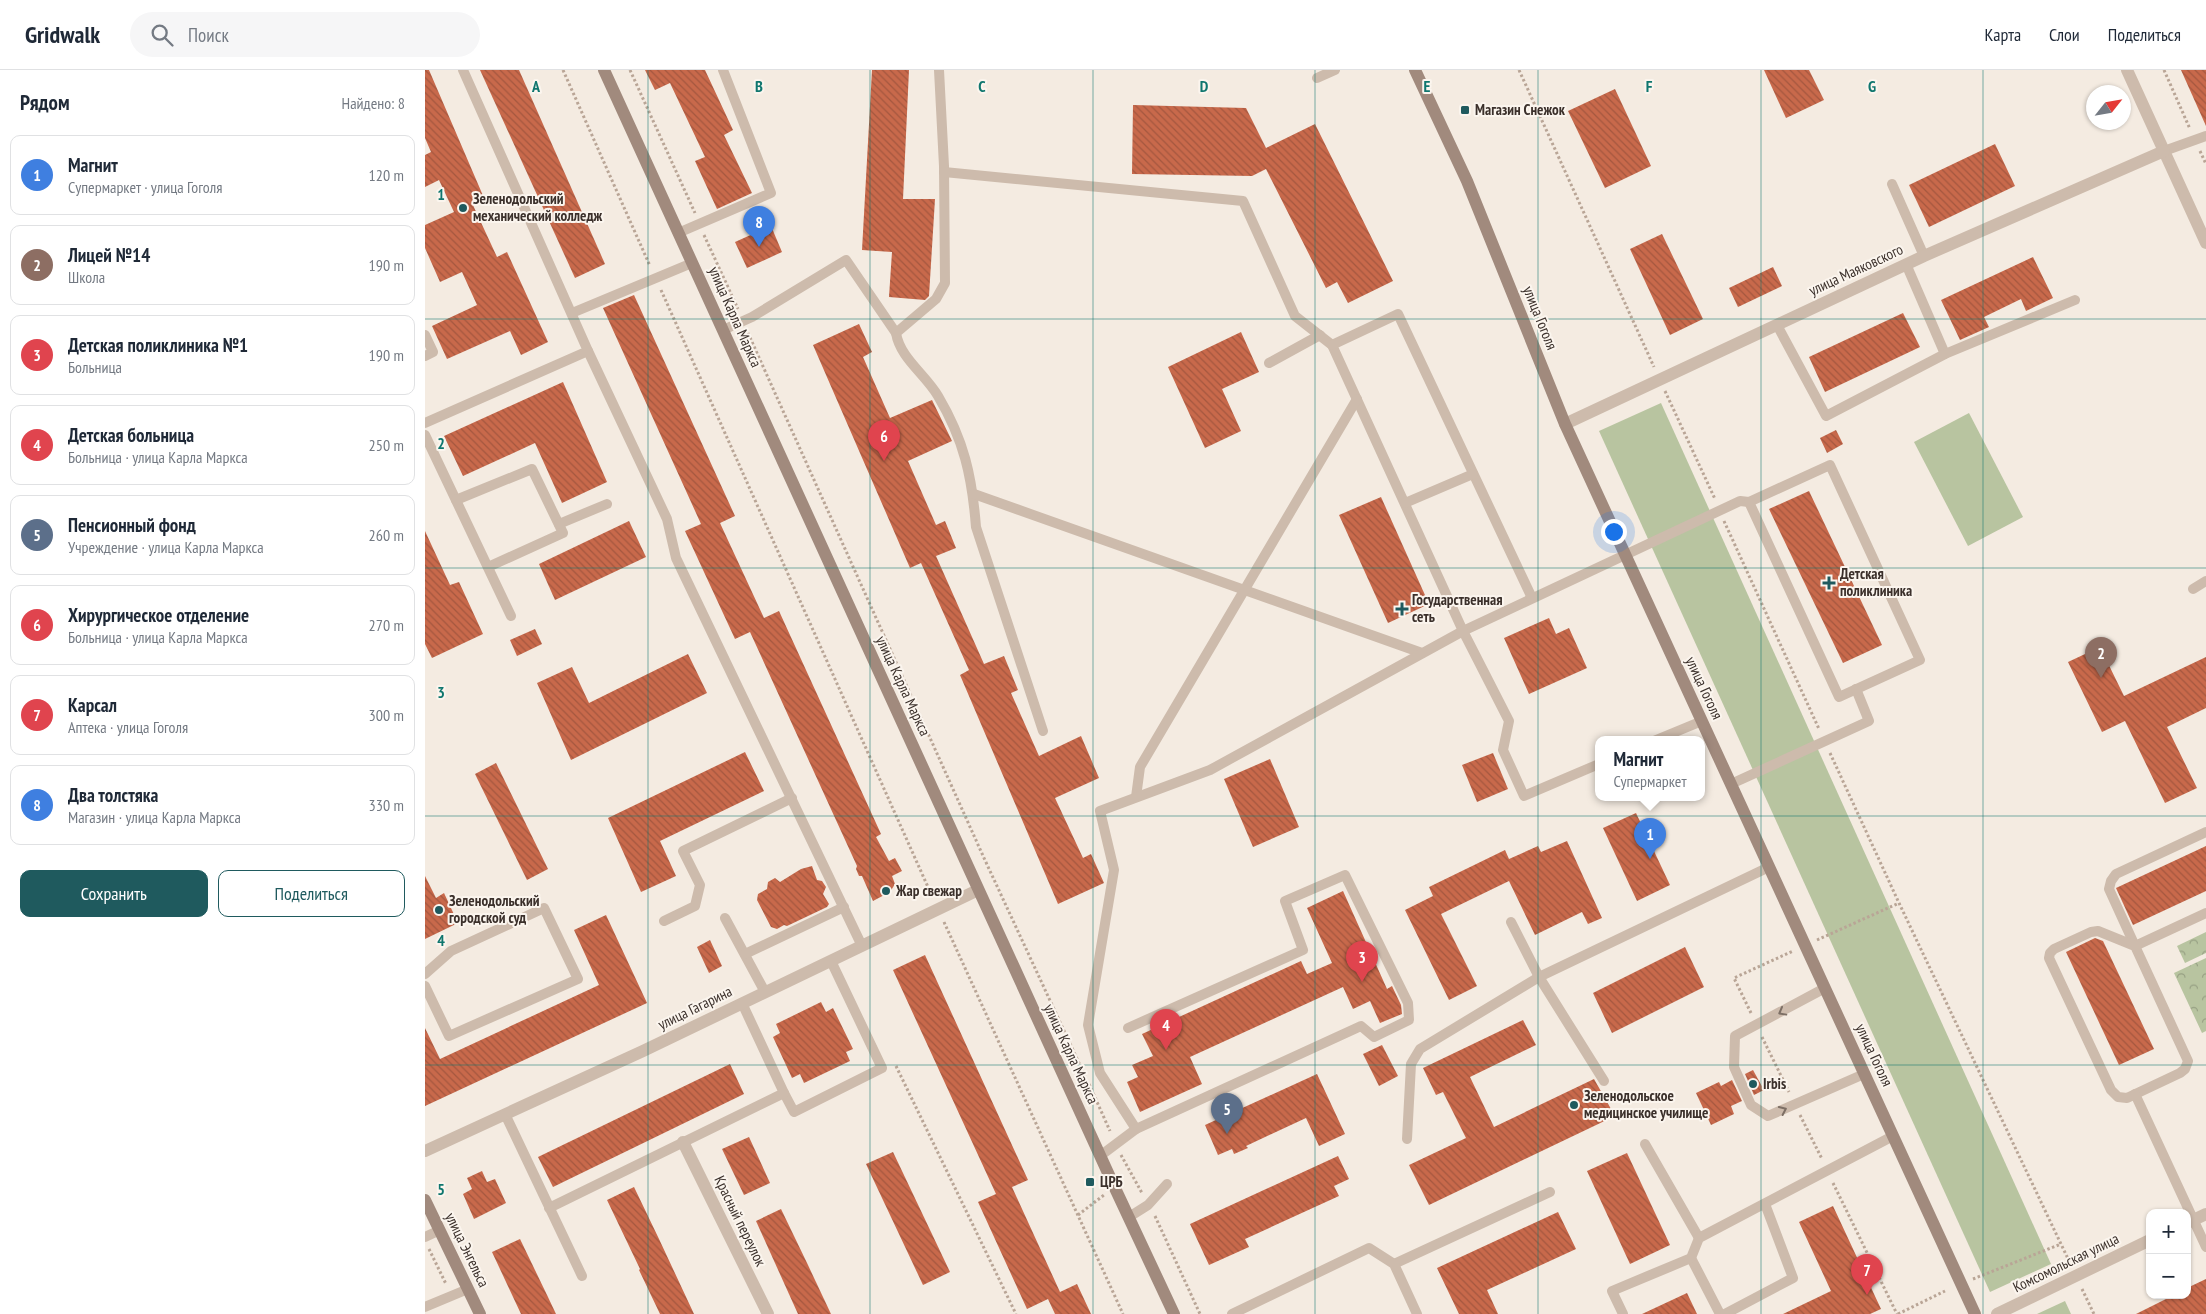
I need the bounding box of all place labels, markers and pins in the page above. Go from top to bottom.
place label: Магазин Снежок [1475,100,1566,119]
marker: Магазин Снежок [1459,104,1471,116]
place label: Зеленодольский механический колледж [473,189,603,225]
marker: Зеленодольский механический колледж [457,202,469,214]
pin: 8 [743,206,775,247]
pin: 6 [868,420,900,461]
place label: Детская поликлиника [1840,564,1912,600]
marker: Детская поликлиника [1822,576,1836,590]
place label: Государственная сеть [1412,590,1503,626]
marker: Государственная сеть [1396,603,1408,615]
pin: 2 [2085,637,2117,678]
pin: 1 [1634,818,1666,859]
place label: Жар свежар [895,881,962,900]
marker: Жар свежар [880,885,892,897]
place label: Зеленодольский городской суд [449,891,540,927]
marker: Зеленодольский городской суд [433,904,445,916]
pin: 3 [1346,941,1378,982]
pin: 4 [1150,1009,1182,1050]
place label: Irbis [1763,1074,1786,1093]
marker: Irbis [1747,1078,1759,1090]
place label: Зеленодольское медицинское училище [1584,1086,1709,1122]
pin: 5 [1211,1093,1243,1134]
marker: Зеленодольское медицинское училище [1568,1099,1580,1111]
place label: ЦРБ [1100,1172,1123,1191]
marker: ЦРБ [1084,1176,1096,1188]
pin: 7 [1851,1254,1883,1295]

